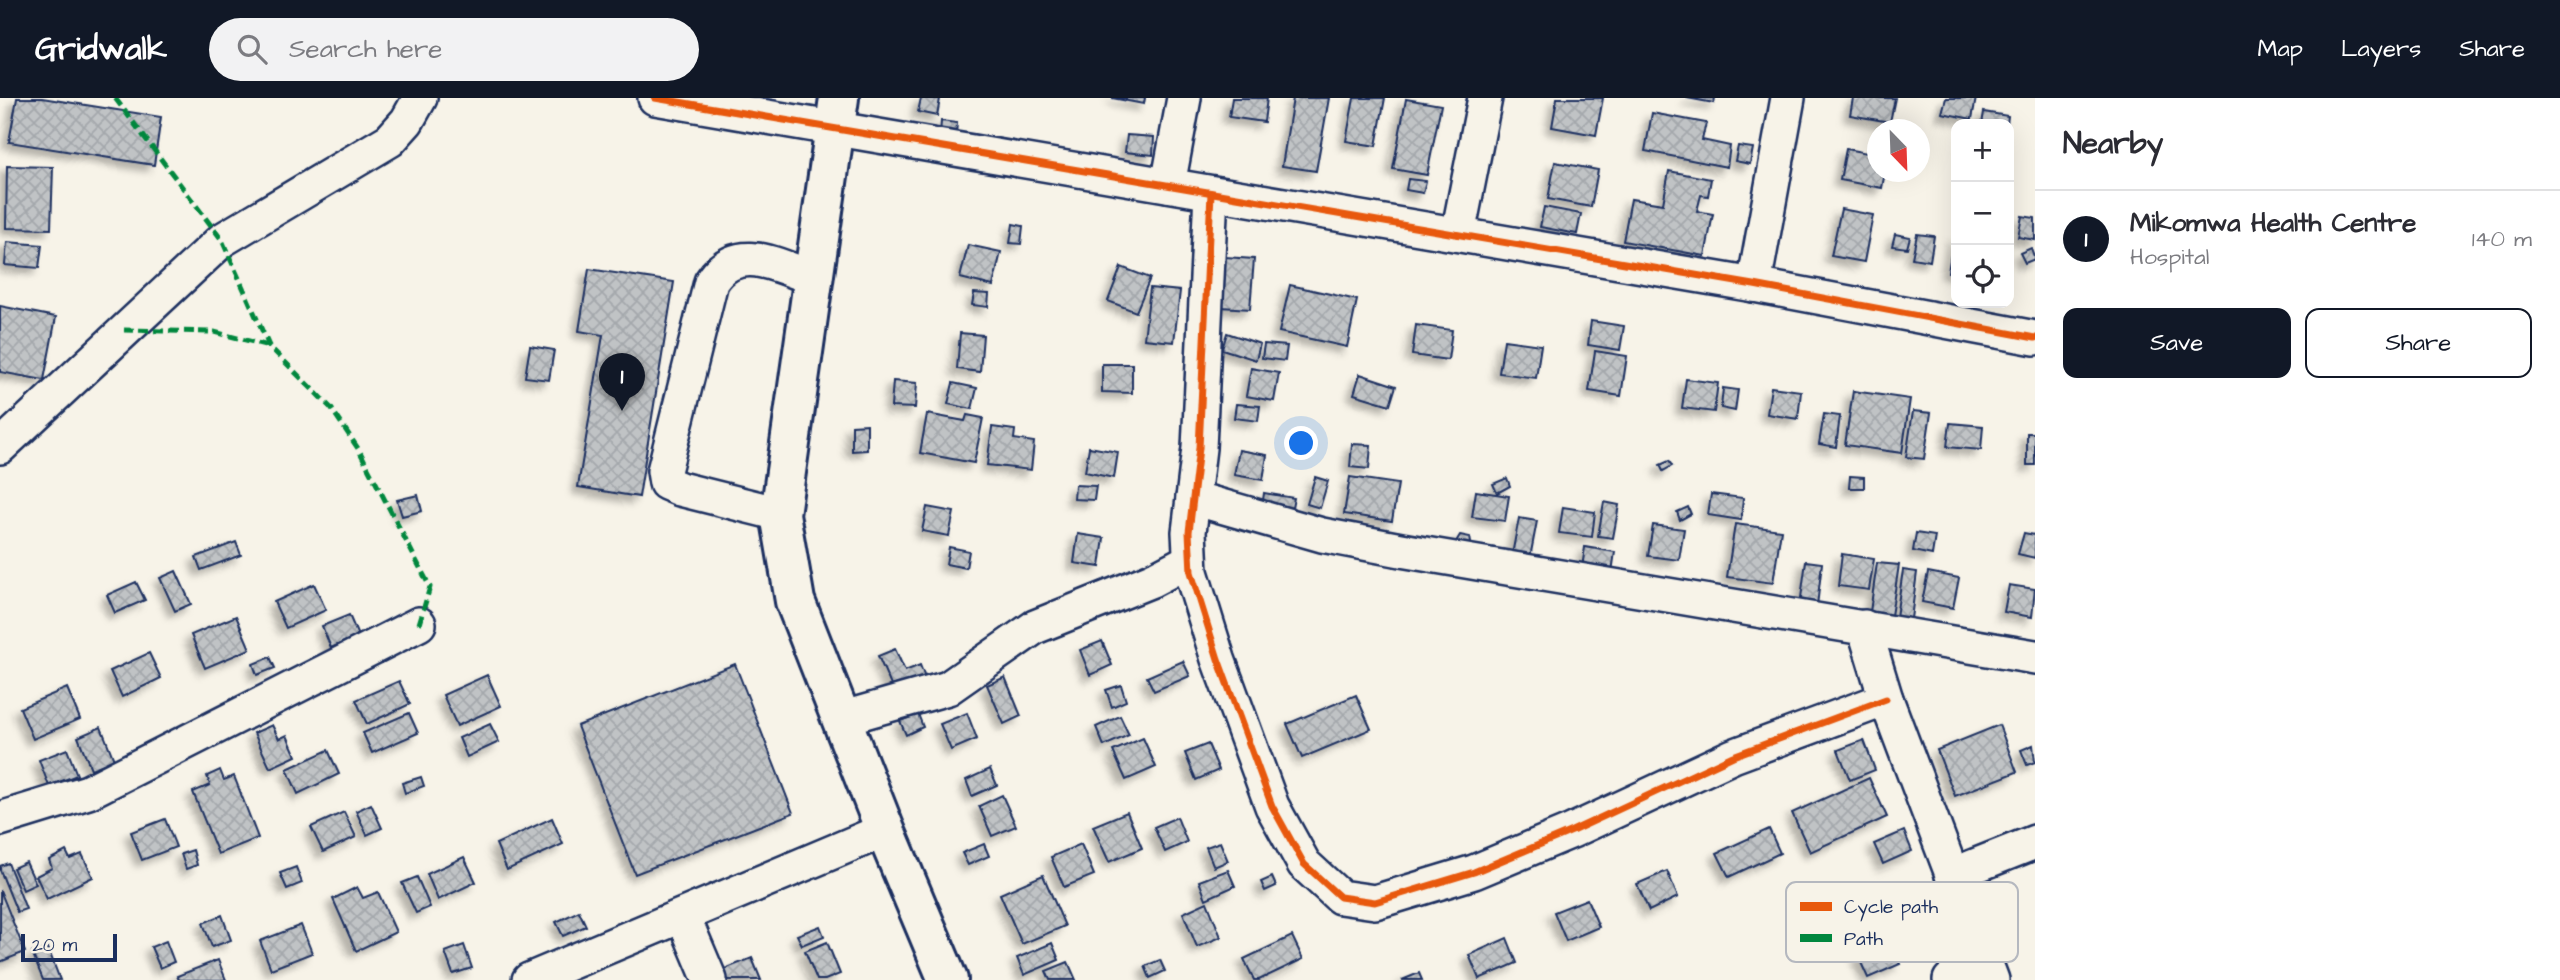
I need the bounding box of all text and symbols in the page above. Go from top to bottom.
search box [209,18,699,81]
text: Gridwalk [35,26,167,72]
icon: search [233,30,271,68]
text: Search here [289,31,442,67]
text: Map [2258,32,2303,66]
text: Layers [2341,32,2421,66]
text: Share [2459,32,2525,66]
north arrow [1867,119,1930,182]
map controls [1951,119,2014,308]
button: + [1951,119,2014,182]
text: Nearby [2063,123,2163,165]
button: − [1951,182,2014,245]
text: Mikomwa Health Centre [2130,205,2416,241]
text: 1 [2085,223,2087,255]
text: 140 m [2472,223,2532,255]
text: Hospital [2130,241,2209,273]
button: locate [1951,245,2014,308]
button: Save [2063,308,2291,378]
button: Share [2305,308,2532,378]
pin: 1 [599,353,645,411]
your location [1284,426,1318,460]
legend [1786,882,2018,962]
text: Cycle path [1844,894,1939,922]
text: Path [1844,926,1883,953]
scale bar [21,931,117,963]
text: 20 m [32,932,77,959]

